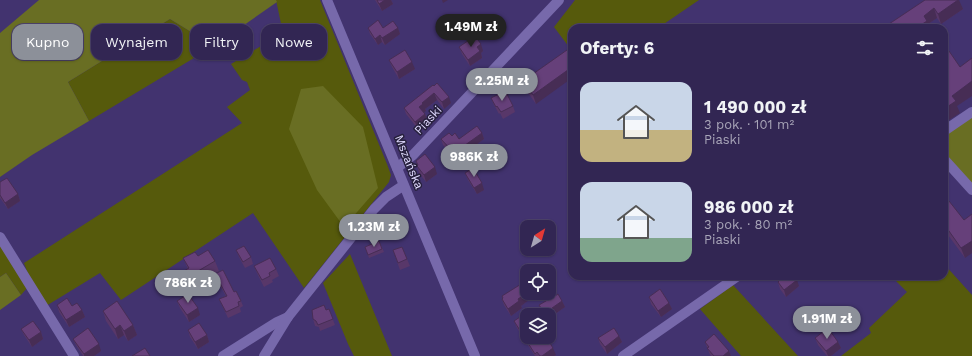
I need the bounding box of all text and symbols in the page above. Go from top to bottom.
pin: 1.49M zł [430,14,512,48]
text: 1.49M zł [444,19,498,34]
chip: Kupno [12,24,83,60]
chip: Wynajem [91,24,182,60]
chip: Filtry [190,24,253,60]
chip: Nowe [261,24,327,60]
icon: filters [914,37,936,59]
text: Oferty: 6 [580,38,654,58]
pin: 2.25M zł [461,68,543,102]
text: 2.25M zł [475,73,529,88]
text: 1 490 000 zł [704,97,807,117]
icon: home [612,98,660,146]
street label: Piaski [411,103,445,137]
text: 3 pok. · 101 m² [704,117,794,132]
text: Piaski [704,132,740,147]
street label: Mszańska [392,133,426,191]
pin: 986K zł [437,144,511,178]
text: 986K zł [450,149,498,164]
text: 986 000 zł [704,197,794,217]
icon: home [612,198,660,246]
pin: 1.23M zł [333,214,415,248]
text: 3 pok. · 80 m² [704,217,792,232]
text: 1.23M zł [348,219,400,234]
north arrow [520,220,556,256]
map controls [520,220,556,344]
text: Piaski [704,232,740,247]
button: locate [520,264,556,300]
pin: 786K zł [151,270,225,304]
text: 786K zł [164,275,212,290]
pin: 1.91M zł [786,306,868,340]
button: layers [520,308,556,344]
text: 1.91M zł [802,311,852,326]

